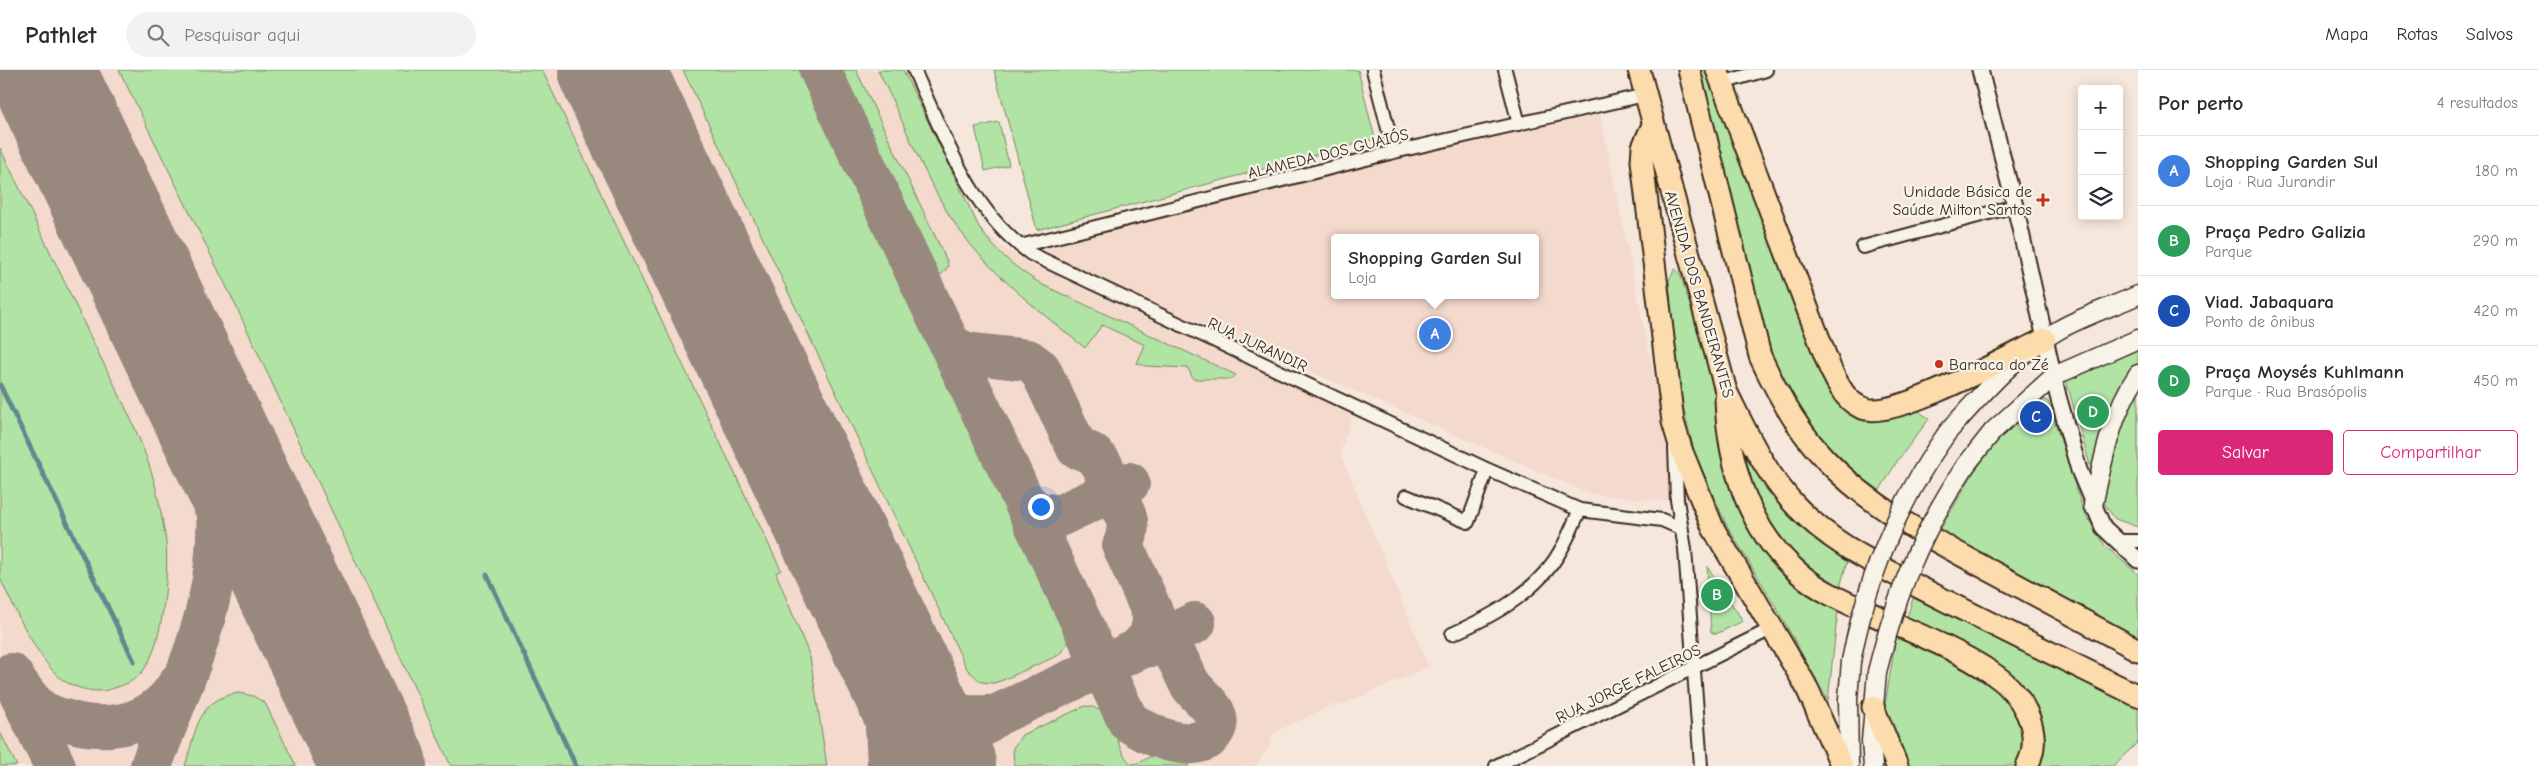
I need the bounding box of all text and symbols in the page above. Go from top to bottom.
search box [126,12,476,57]
text: Pathlet [25,21,96,49]
icon: search [144,21,172,49]
text: Pesquisar aqui [184,24,301,46]
text: Mapa [2325,24,2369,45]
text: Rotas [2397,24,2438,45]
text: Salvos [2466,24,2513,45]
map controls [2078,85,2123,220]
button: + [2078,85,2123,130]
text: Por perto [2158,91,2243,115]
text: 4 resultados [2437,94,2518,112]
street label: ALAMEDA DOS GUAIÓS [1246,124,1411,183]
button: − [2078,130,2123,175]
text: Shopping Garden Sul [2205,151,2378,173]
text: A [2170,162,2178,180]
text: 180 m [2475,162,2518,180]
text: Loja · Rua Jurandir [2205,173,2335,191]
button: layers [2078,175,2123,220]
place label: Unidade Básica de Saúde Milton Santos [1893,183,2032,219]
street label: AVENIDA DOS BANDEIRANTES [1661,189,1737,400]
marker: Unidade Básica de Saúde Milton Santos [2036,193,2050,207]
text: Praça Pedro Galizia [2205,221,2366,243]
text: B [2169,232,2179,250]
text: 290 m [2473,232,2518,250]
popup [1331,234,1539,299]
text: Parque [2205,243,2252,261]
text: Shopping Garden Sul [1348,247,1522,269]
text: Loja [1348,269,1376,287]
text: Viad. Jabaquara [2205,291,2334,313]
text: C [2169,302,2179,320]
text: 420 m [2474,302,2518,320]
text: Ponto de ônibus [2205,313,2315,331]
street label: RUA JURANDIR [1205,314,1311,376]
pin: A [1419,315,1451,353]
place label: Barraca do Zé [1949,356,2049,374]
marker: Barraca do Zé [1933,358,1945,370]
text: Praça Moysés Kuhlmann [2205,361,2404,383]
text: D [2169,372,2179,390]
text: 450 m [2473,372,2518,390]
text: Parque · Rua Brasópolis [2205,383,2367,401]
pin: D [2077,393,2109,431]
pin: C [2020,398,2052,436]
button: Salvar [2158,430,2333,475]
button: Compartilhar [2343,430,2518,475]
your location [1028,494,1054,520]
pin: B [1701,576,1733,614]
street label: RUA JORGE FALEIROS [1553,641,1704,727]

